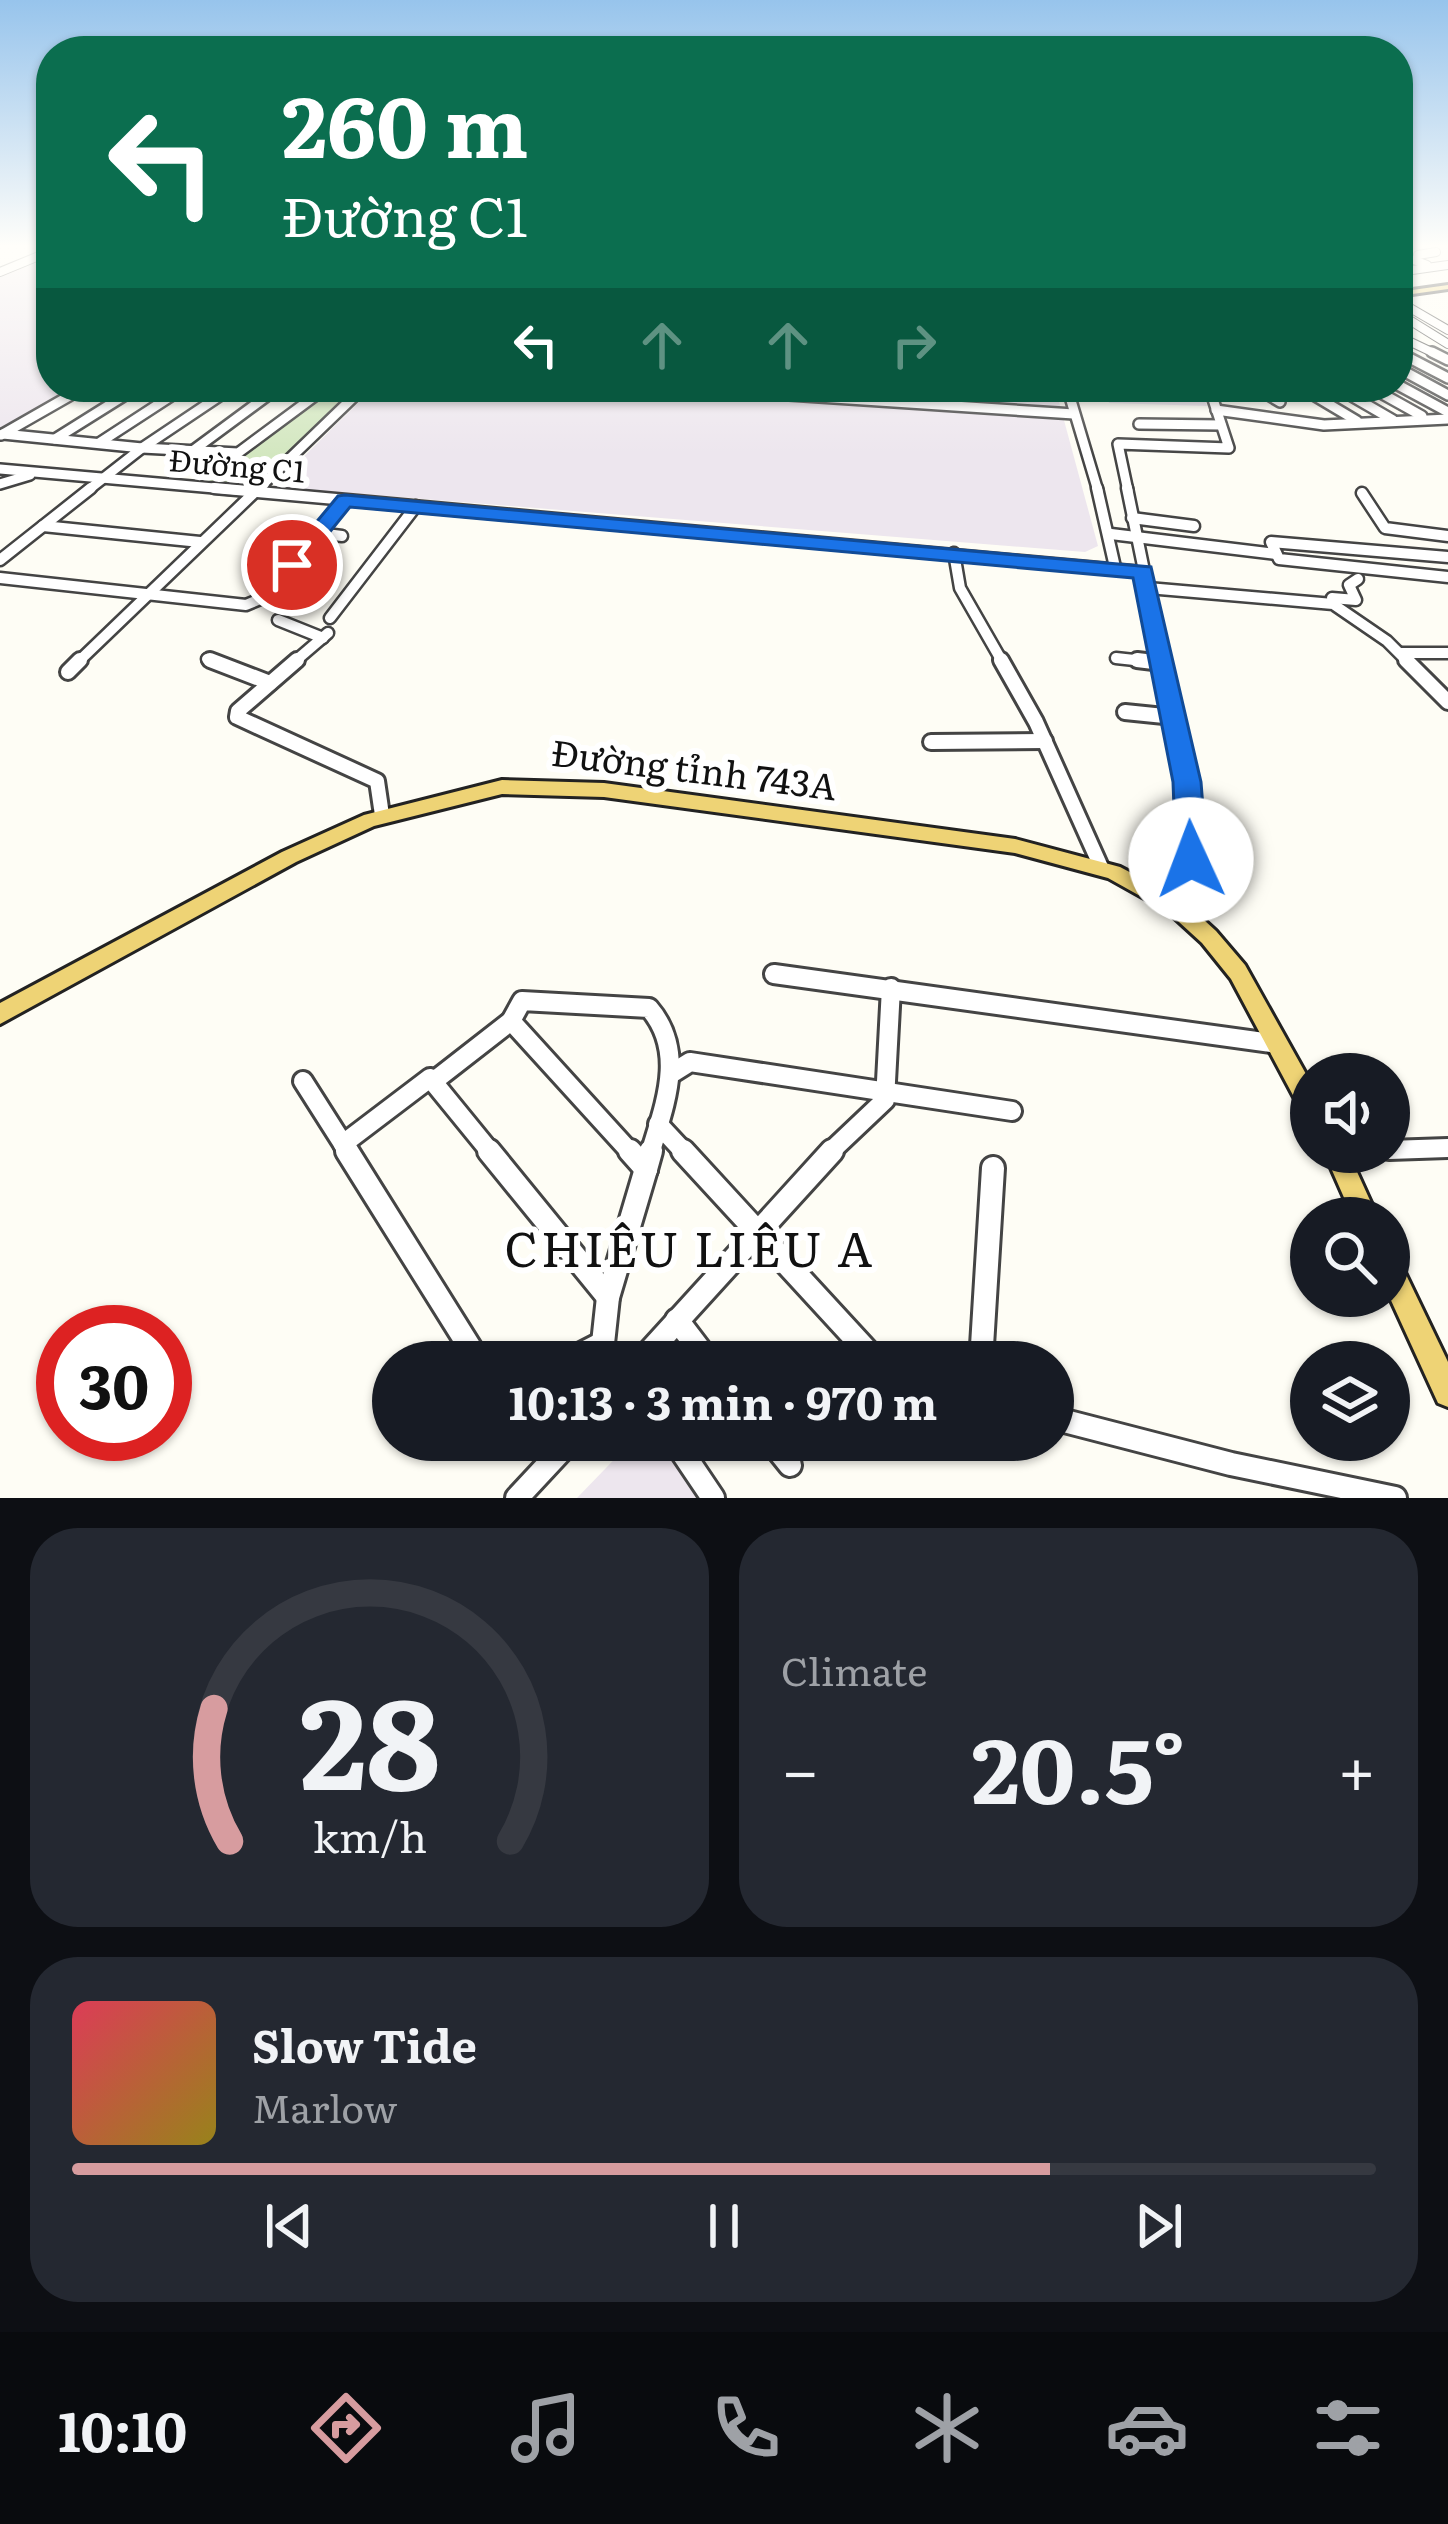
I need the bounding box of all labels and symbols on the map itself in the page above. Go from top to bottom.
street label: Đường C1 [167,436,307,492]
pin [241,514,343,616]
street label: Đường tỉnh 743A [549,724,840,811]
position arrow [1128,797,1254,923]
district label: CHIÊU LIÊU A [504,1211,876,1282]
speed limit sign: 30 [36,1305,192,1461]

